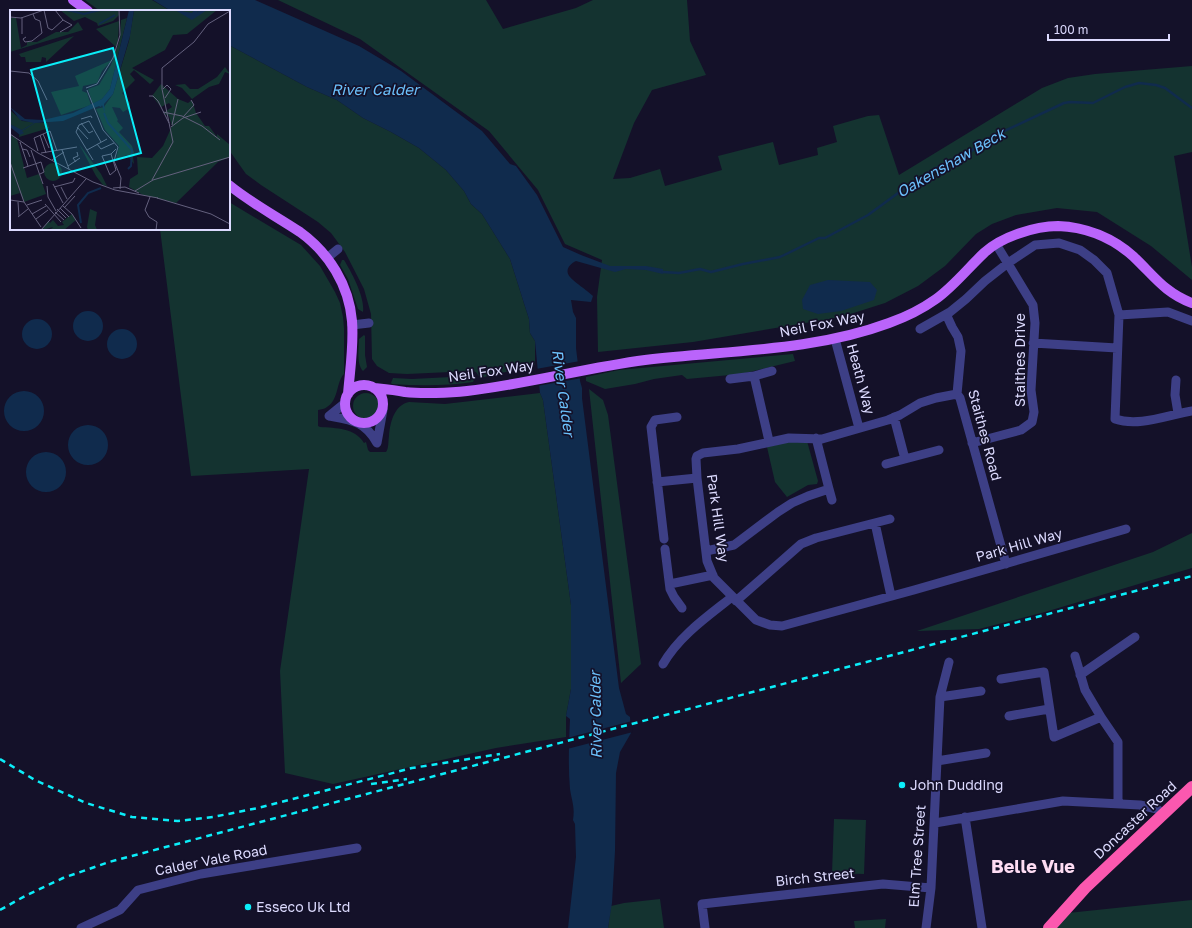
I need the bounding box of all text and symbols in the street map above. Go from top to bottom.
inset map [10,10,230,230]
scale bar [1048,16,1169,42]
text: 100 m [1054,22,1088,37]
water label: River Calder [331,80,421,98]
water label: Oakenshaw Beck [893,123,1009,201]
street label: Neil Fox Way [778,307,866,340]
street label: Staithes Drive [1011,313,1028,407]
street label: Heath Way [844,342,879,416]
water label: River Calder [549,348,579,440]
street label: Neil Fox Way [447,356,535,385]
street label: Staithes Road [965,388,1006,482]
street label: Park Hill Way [704,473,733,563]
street label: Park Hill Way [974,524,1064,565]
water label: River Calder [585,669,605,759]
place label: John Dudding [910,776,1003,793]
street label: Doncaster Road [1090,777,1179,862]
marker: John Dudding [897,780,907,790]
street label: Elm Tree Street [904,804,929,908]
street label: Calder Vale Road [153,840,269,879]
district label: Belle Vue [991,855,1075,877]
street label: Birch Street [774,864,855,889]
place label: Esseco Uk Ltd [256,898,350,915]
marker: Esseco Uk Ltd [243,902,253,912]

